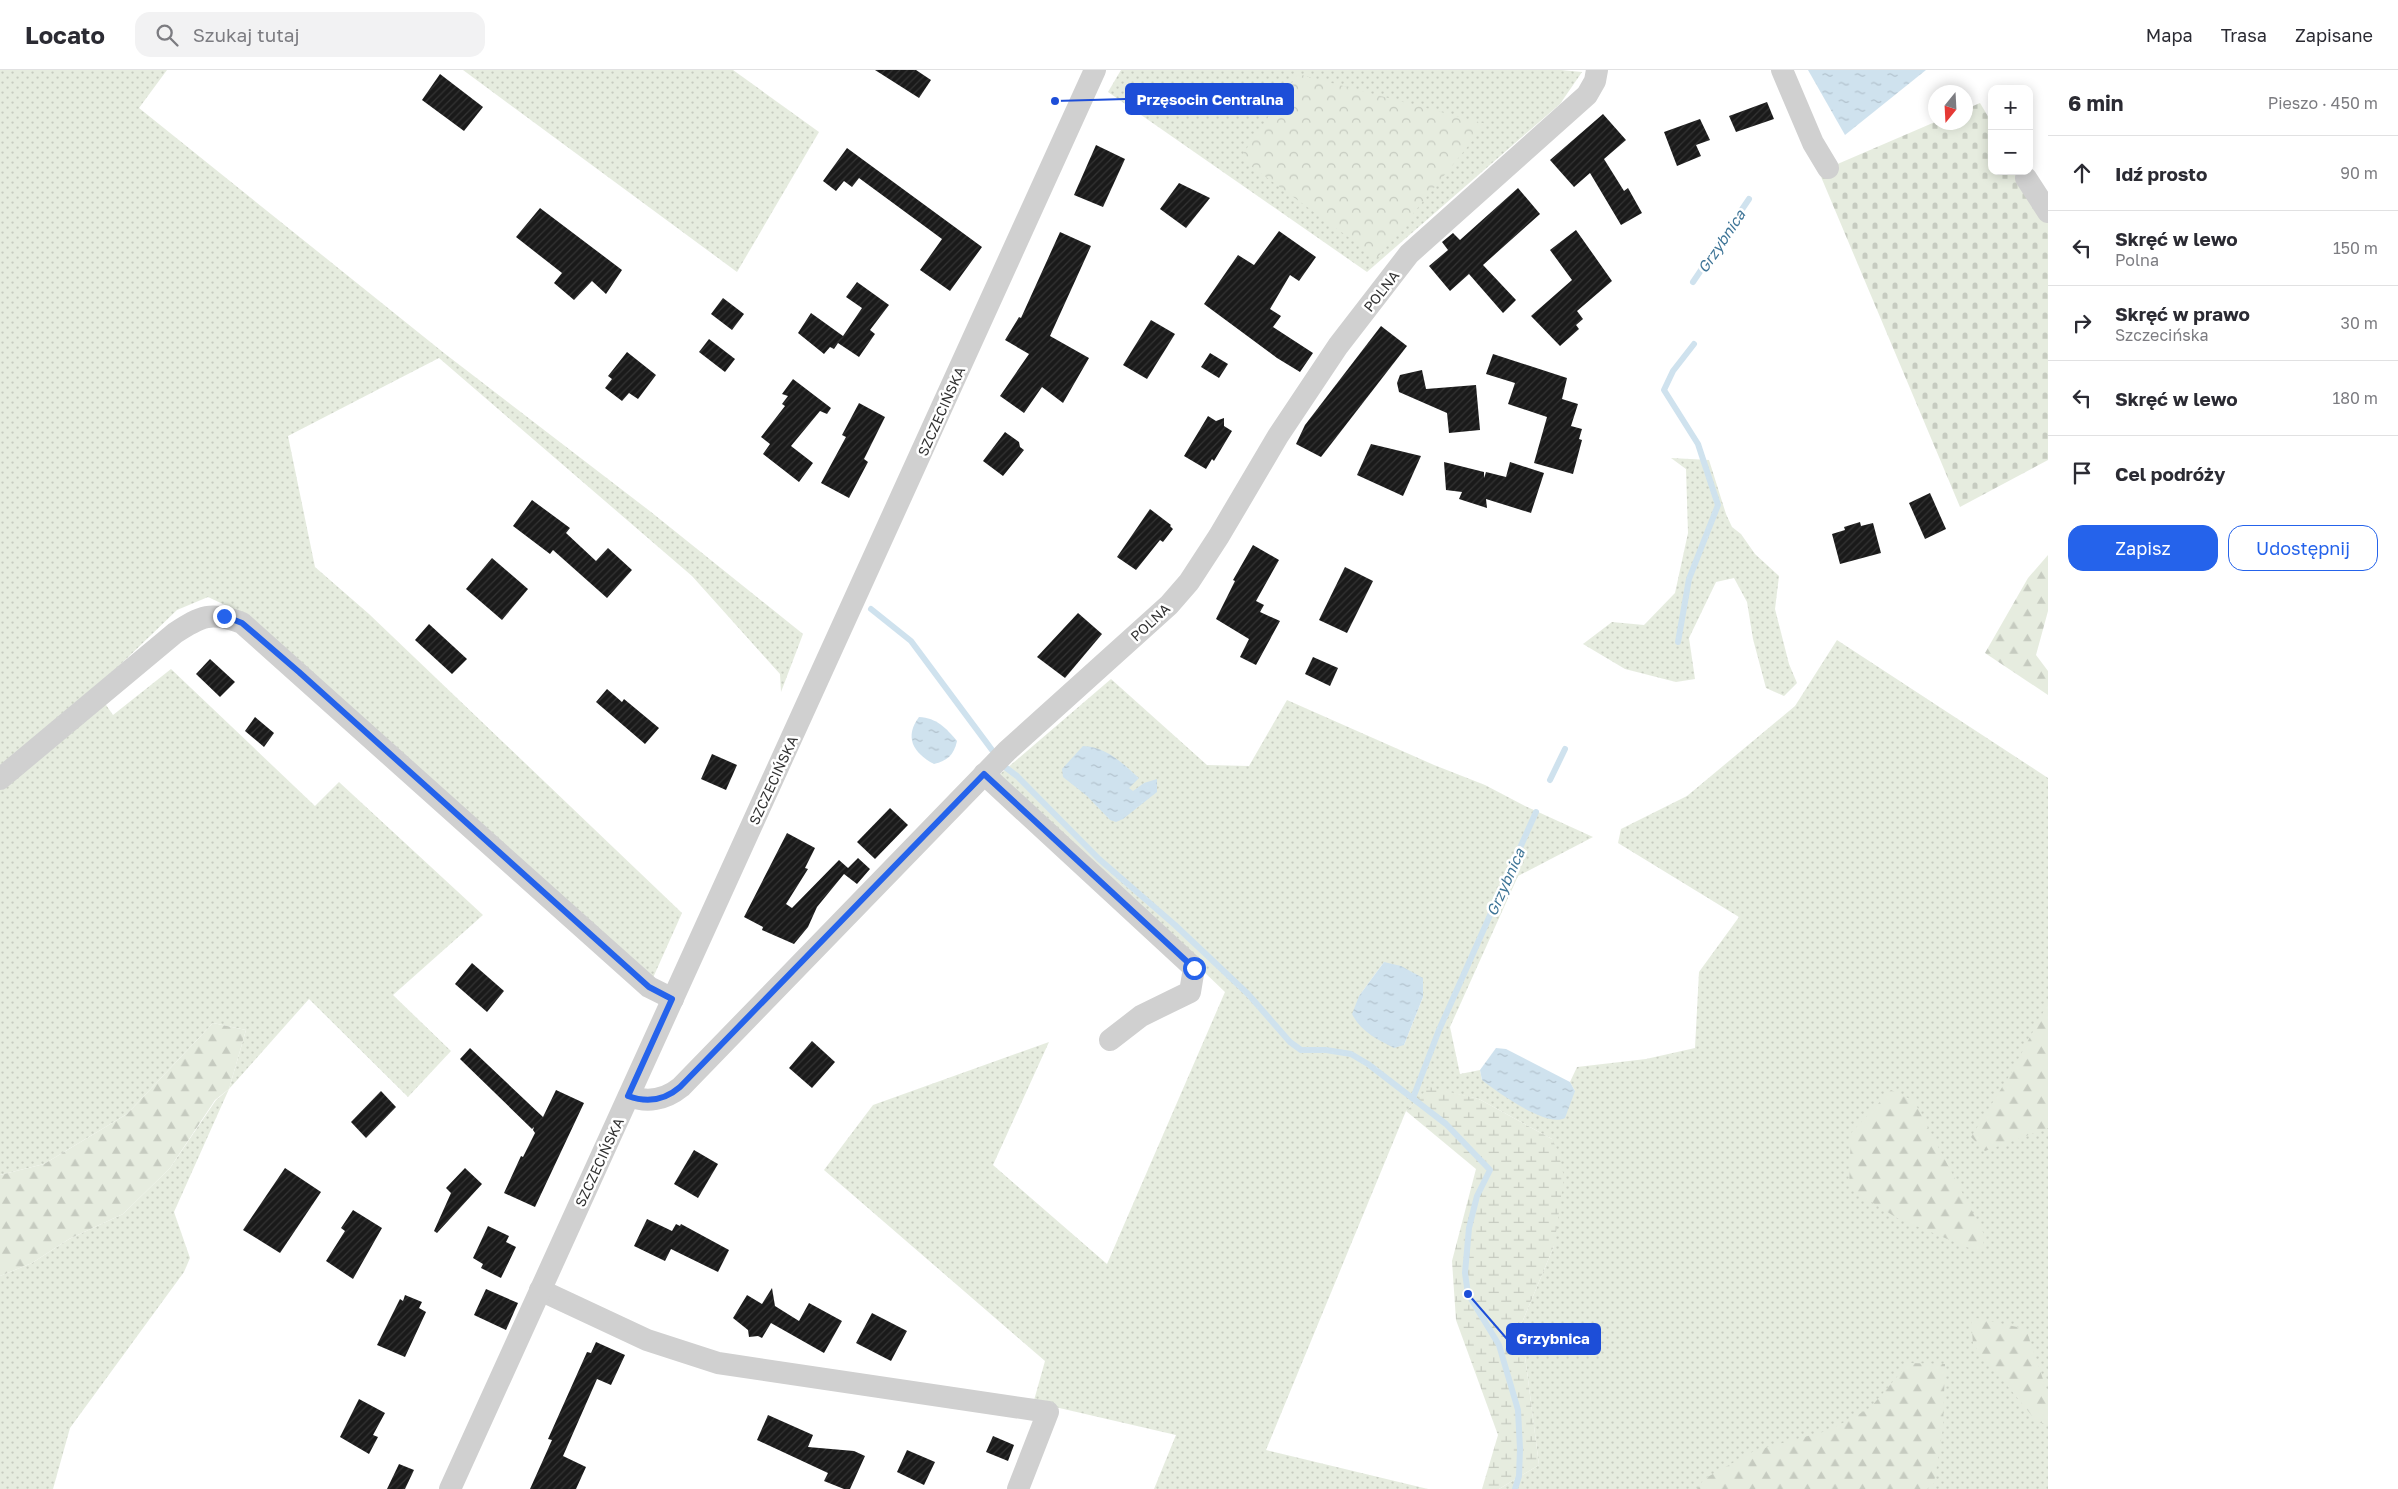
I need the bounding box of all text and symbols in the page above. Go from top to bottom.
search box [135,12,485,57]
text: Locato [25,20,105,49]
icon: search [153,21,181,49]
text: Szukaj tutaj [193,23,300,46]
text: Mapa [2146,24,2193,46]
text: Trasa [2221,24,2267,46]
text: Zapisane [2295,24,2373,46]
callout: Przęsocin Centralna [1126,84,1293,114]
north arrow [1928,85,1973,130]
map controls [1988,85,2033,175]
button: + [1988,85,2033,130]
text: Przęsocin Centralna [1136,90,1284,108]
text: 6 min [2068,90,2123,116]
text: Pieszo · 450 m [2268,93,2378,113]
button: − [1988,130,2033,175]
icon: ahead [2068,159,2096,187]
text: Idź prosto [2115,162,2207,185]
text: 90 m [2340,163,2378,183]
water label: Grzybnica [1693,206,1750,276]
text: Skręć w lewo [2115,227,2238,250]
icon: left [2068,234,2096,262]
text: 150 m [2333,238,2378,258]
text: Polna [2115,250,2159,270]
street label: POLNA [1360,267,1403,315]
text: Skręć w prawo [2115,302,2250,325]
icon: right [2068,309,2096,337]
text: 30 m [2341,313,2378,333]
text: Szczecińska [2115,325,2209,345]
street label: SZCZECIŃSKA [914,363,969,458]
icon: left [2068,384,2096,412]
text: Skręć w lewo [2115,387,2238,410]
text: 180 m [2332,388,2378,408]
icon: arrive [2068,459,2096,487]
text: Cel podróży [2115,462,2225,485]
button: Zapisz [2068,525,2218,571]
button: Udostępnij [2228,525,2378,571]
street label: POLNA [1127,599,1174,644]
route end [213,605,236,628]
street label: SZCZECIŃSKA [745,732,801,827]
water label: Grzybnica [1482,845,1529,919]
route start [1183,957,1206,980]
street label: SZCZECIŃSKA [571,1114,627,1209]
callout: Grzybnica [1507,1324,1600,1354]
text: Grzybnica [1516,1329,1590,1347]

